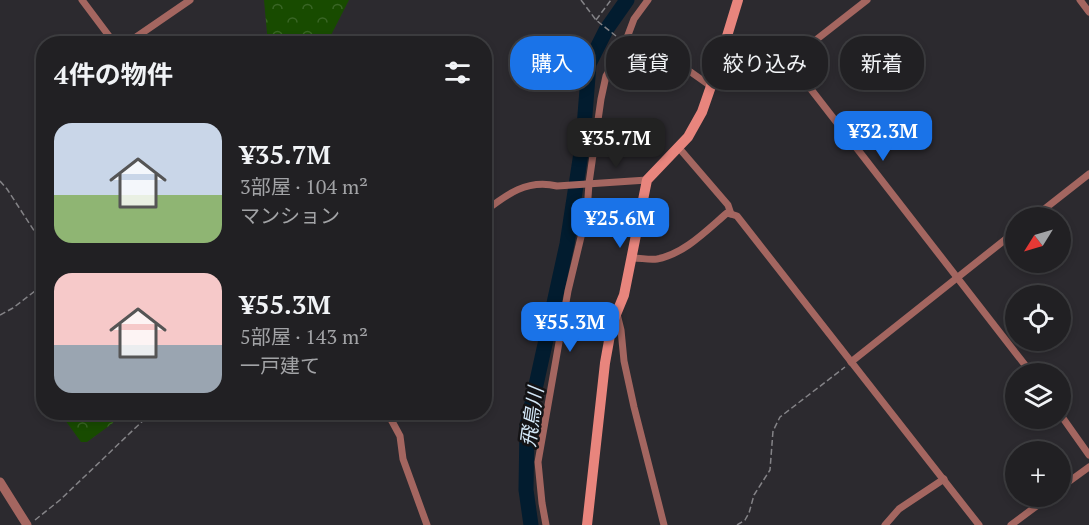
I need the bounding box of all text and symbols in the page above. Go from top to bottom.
chip: 購入 [510,36,594,90]
chip: 賃貸 [606,36,690,90]
chip: 絞り込み [702,36,828,90]
chip: 新着 [840,36,924,90]
icon: filters [441,56,474,89]
text: 4件の物件 [54,57,173,91]
pin: ¥32.3M [834,111,932,162]
text: ¥32.3M [848,117,918,144]
pin: ¥35.7M [567,118,665,169]
text: ¥35.7M [581,124,651,151]
text: ¥35.7M [240,137,331,171]
icon: home [102,147,174,219]
text: 3部屋 · 104 m² [240,173,368,200]
pin: ¥25.6M [571,198,669,249]
text: マンション [240,202,340,229]
text: ¥25.6M [585,204,655,231]
north arrow [1005,207,1071,273]
map controls [1005,207,1071,507]
button: locate [1005,285,1071,351]
text: ¥55.3M [240,287,331,321]
icon: home [102,297,174,369]
pin: ¥55.3M [521,302,619,353]
text: ¥55.3M [535,308,605,335]
text: 5部屋 · 143 m² [240,323,368,350]
text: 一戸建て [240,352,320,379]
button: layers [1005,363,1071,429]
water label: 飛鳥川 [514,383,549,449]
button: + [1005,441,1071,507]

